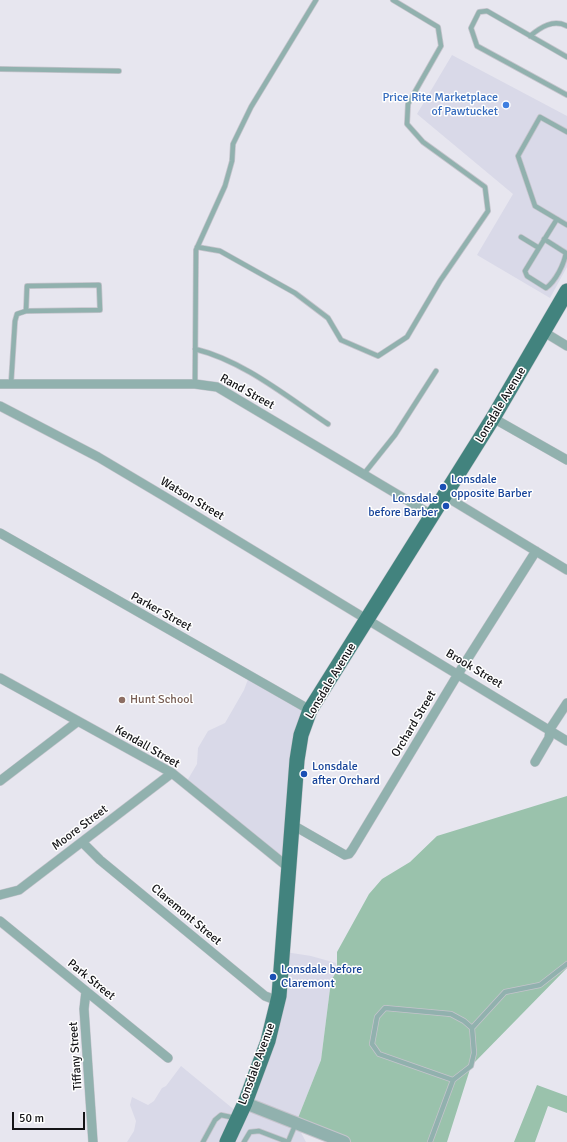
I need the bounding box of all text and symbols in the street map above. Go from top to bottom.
place label: Price Rite Marketplace of Pawtucket [382,91,498,119]
marker: Price Rite Marketplace of Pawtucket [501,100,511,110]
street label: Lonsdale Avenue [473,364,529,446]
street label: Rand Street [217,371,277,413]
place label: Lonsdale opposite Barber [451,473,532,501]
street label: Watson Street [157,474,227,524]
marker: Lonsdale opposite Barber [438,482,448,492]
place label: Lonsdale before Barber [368,492,438,520]
marker: Lonsdale before Barber [441,501,451,511]
street label: Parker Street [128,589,194,635]
street label: Lonsdale Avenue [303,640,359,722]
street label: Brook Street [443,646,505,692]
street label: Orchard Street [389,688,439,760]
place label: Hunt School [130,693,193,707]
marker: Hunt School [117,695,127,705]
street label: Kendall Street [112,723,182,771]
place label: Lonsdale after Orchard [312,760,380,788]
marker: Lonsdale after Orchard [299,769,309,779]
street label: Moore Street [49,802,111,854]
street label: Claremont Street [148,881,224,949]
street label: Park Street [64,956,118,1004]
place label: Lonsdale before Claremont [281,963,362,991]
marker: Lonsdale before Claremont [268,972,278,982]
street label: Tiffany Street [66,1021,86,1091]
street label: Lonsdale Avenue [236,1021,278,1107]
scale bar [14,1104,87,1130]
text: 50 m [19,1111,44,1126]

